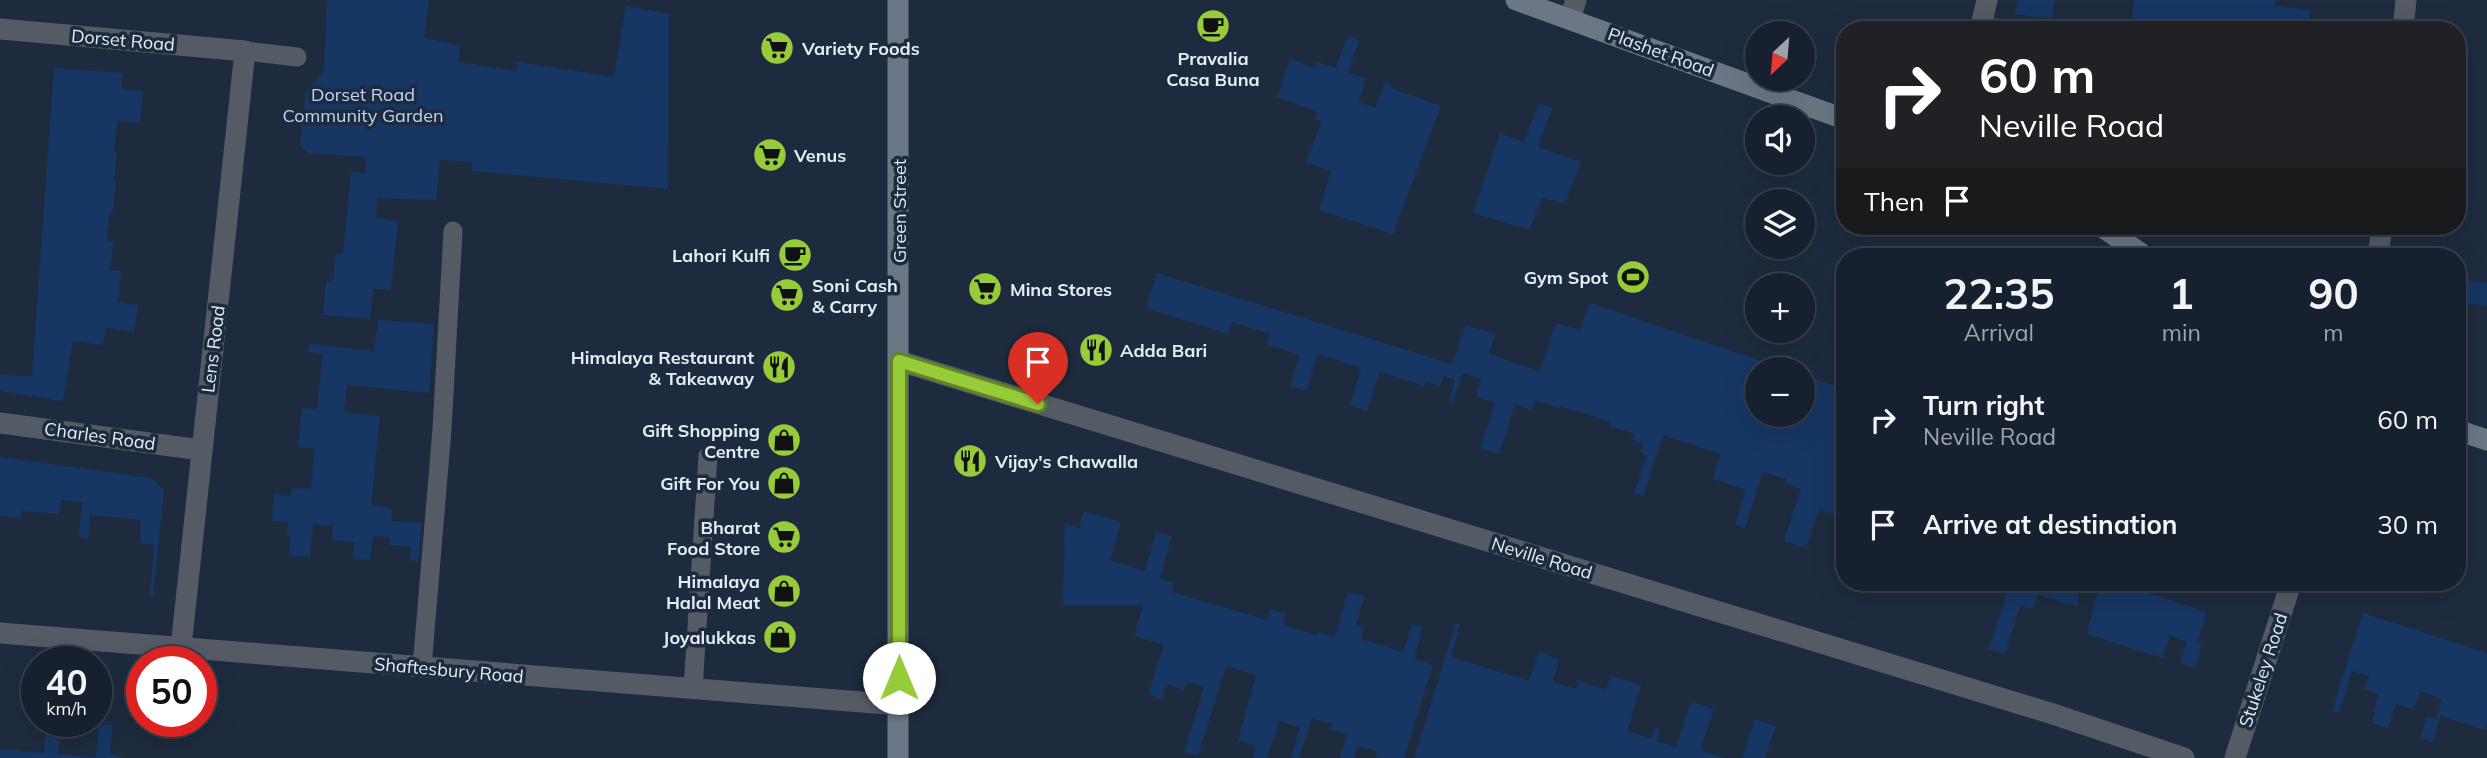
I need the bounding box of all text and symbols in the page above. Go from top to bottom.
cafe icon: Pravalia Casa Buna [1194,7,1232,45]
north arrow [1745,21,1815,91]
map controls [1745,21,1815,427]
street label: Plashet Road [1605,22,1717,82]
street label: Dorset Road [70,24,176,56]
supermarket icon: Variety Foods [758,29,796,67]
place label: Variety Foods [801,37,920,60]
text: 60 m [1979,44,2095,105]
place label: Pravalia Casa Buna [1166,47,1260,91]
icon: right [1864,49,1955,140]
park label: Dorset Road Community Garden [283,83,443,127]
button: sound [1745,105,1815,175]
text: Neville Road [1979,105,2164,145]
supermarket icon: Venus [751,136,789,174]
place label: Venus [793,144,846,167]
street label: Green Street [888,159,911,263]
icon: arrive [1938,182,1976,220]
text: Then [1864,185,1924,218]
button: layers [1745,189,1815,259]
cafe icon: Lahori Kulfi [776,236,814,274]
place label: Lahori Kulfi [672,244,770,267]
sports icon: Gym Spot [1614,258,1652,296]
place label: Gym Spot [1524,266,1608,289]
text: 22:35 [1943,267,2055,320]
text: 1 [2169,267,2194,320]
text: 90 [2308,267,2359,320]
supermarket icon: Mina Stores [966,270,1004,308]
button: + [1745,273,1815,343]
place label: Soni Cash & Carry [812,274,898,318]
supermarket icon: Soni Cash & Carry [768,276,806,314]
place label: Mina Stores [1010,278,1112,301]
street label: Lens Road [196,304,230,394]
text: Arrival [1964,318,2034,347]
text: min [2162,318,2201,347]
text: m [2323,318,2344,347]
restaurant icon: Adda Bari [1077,331,1115,369]
pin [1008,332,1068,404]
place label: Adda Bari [1120,339,1207,362]
icon: arrive [1019,343,1057,381]
place label: Himalaya Restaurant & Takeaway [571,346,754,390]
restaurant icon: Himalaya Restaurant & Takeaway [760,348,798,386]
button: − [1745,357,1815,427]
text: Turn right [1923,389,2044,422]
icon: right [1864,401,1902,439]
text: 60 m [2377,403,2438,436]
street label: Charles Road [43,417,157,455]
place label: Gift Shopping Centre [642,419,760,463]
shop icon: Gift Shopping Centre [765,421,803,459]
text: Neville Road [1923,422,2056,451]
restaurant icon: Vijay's Chawalla [951,442,989,480]
place label: Vijay's Chawalla [994,450,1138,473]
shop icon: Gift For You [765,464,803,502]
place label: Gift For You [660,472,760,495]
icon: arrive [1864,506,1902,544]
text: Arrive at destination [1923,508,2178,541]
text: 30 m [2377,508,2438,541]
place label: Bharat Food Store [667,516,760,560]
supermarket icon: Bharat Food Store [765,518,803,556]
street label: Neville Road [1489,532,1595,584]
place label: Himalaya Halal Meat [666,570,760,614]
shop icon: Himalaya Halal Meat [765,572,803,610]
street label: Stukeley Road [2234,610,2292,730]
shop icon: Joyalukkas [761,618,799,656]
place label: Joyalukkas [663,626,756,649]
position arrow [862,641,936,715]
speed limit sign: 50 [126,646,217,737]
street label: Shaftesbury Road [373,652,525,688]
text: 40 [45,660,88,704]
text: km/h [46,697,87,720]

